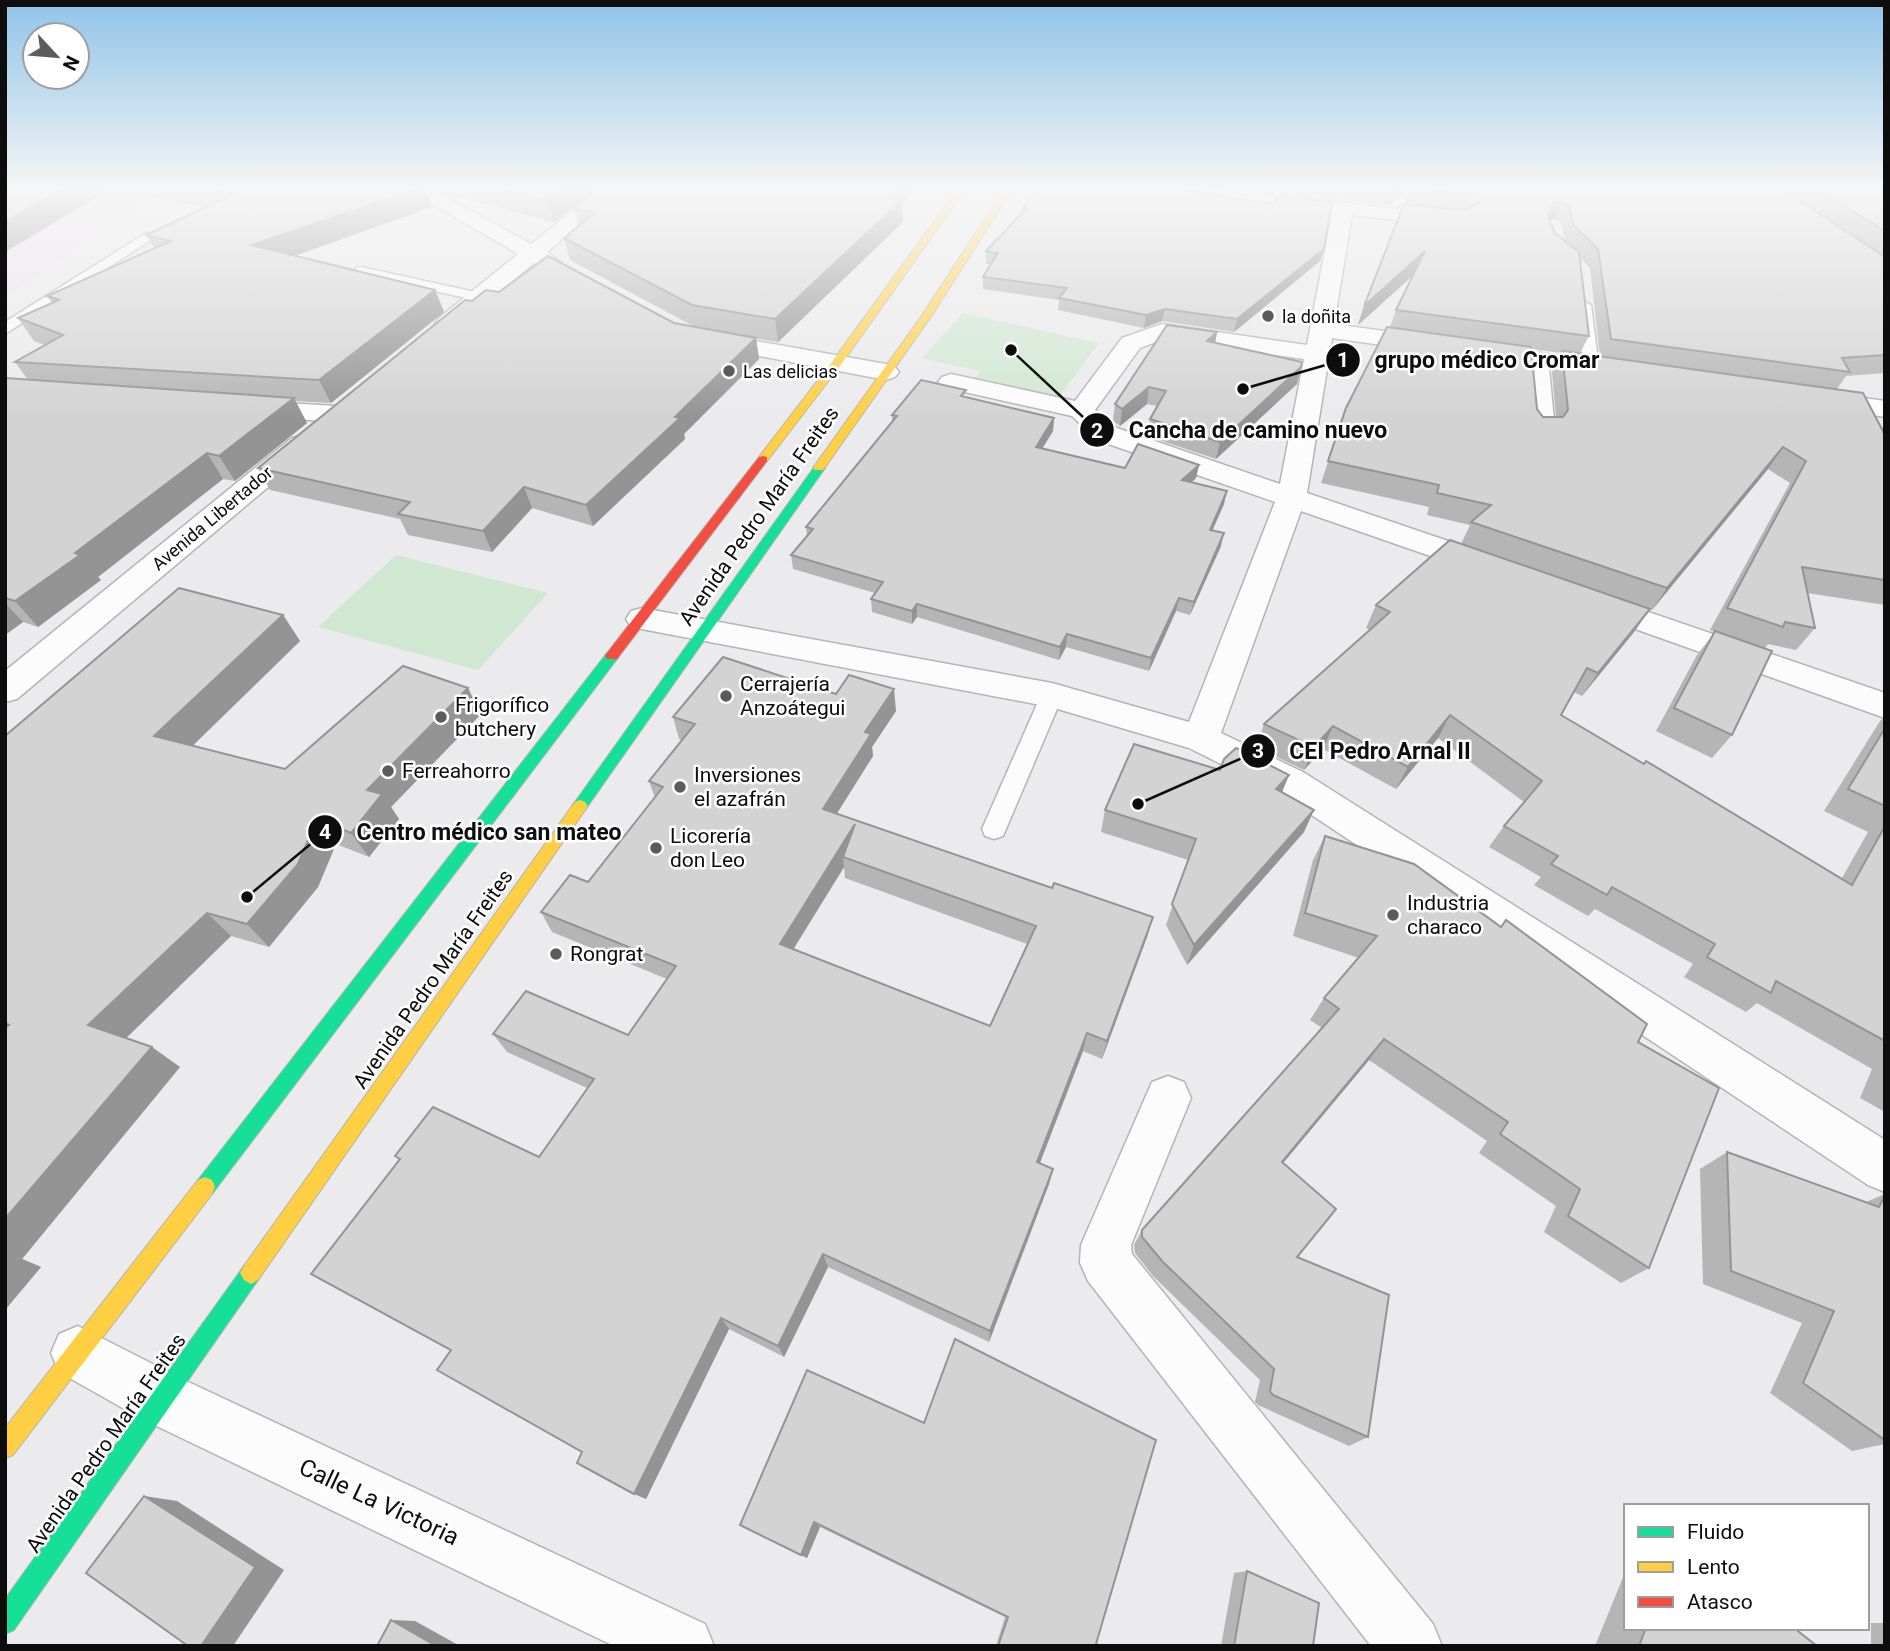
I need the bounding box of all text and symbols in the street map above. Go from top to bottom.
north arrow [21,21,91,91]
text: N [58,52,84,74]
place label: la doñita [1282,306,1351,327]
marker: la doñita [1260,308,1276,324]
callout: grupo médico Cromar [1326,338,1614,382]
text: grupo médico Cromar [1375,347,1600,374]
text: 1 [1337,348,1349,372]
place label: Las delicias [743,361,838,382]
marker: Las delicias [721,363,737,379]
street label: Avenida Pedro María Freites [674,402,844,630]
callout: Cancha de camino nuevo [1080,408,1402,452]
text: Cancha de camino nuevo [1129,417,1387,444]
text: 2 [1091,419,1103,443]
street label: Avenida Libertador [148,462,276,574]
place label: Cerrajería Anzoátegui [740,672,845,720]
marker: Cerrajería Anzoátegui [718,688,734,704]
place label: Frigorífico butchery [455,693,549,741]
marker: Frigorífico butchery [433,709,449,725]
callout: CEI Pedro Arnal II [1241,729,1485,773]
text: CEI Pedro Arnal II [1289,738,1471,765]
text: 3 [1252,739,1264,763]
place label: Ferreahorro [402,759,511,783]
marker: Ferreahorro [380,763,396,779]
place label: Inversiones el azafrán [694,763,801,811]
marker: Inversiones el azafrán [672,779,688,795]
callout: Centro médico san mateo [307,810,635,854]
text: Centro médico san mateo [356,819,622,846]
text: 4 [319,820,331,844]
place label: Licorería don Leo [670,824,751,872]
marker: Licorería don Leo [648,840,664,856]
street label: Avenida Pedro María Freites [348,865,518,1093]
place label: Industria characo [1407,891,1489,939]
marker: Industria characo [1385,907,1401,923]
place label: Rongrat [570,942,643,966]
marker: Rongrat [548,946,564,962]
street label: Avenida Pedro María Freites [21,1329,191,1557]
street label: Calle La Victoria [295,1453,463,1551]
legend [1624,1504,1869,1630]
text: Fluido [1687,1520,1744,1544]
text: Lento [1687,1555,1740,1579]
text: Atasco [1687,1590,1753,1614]

